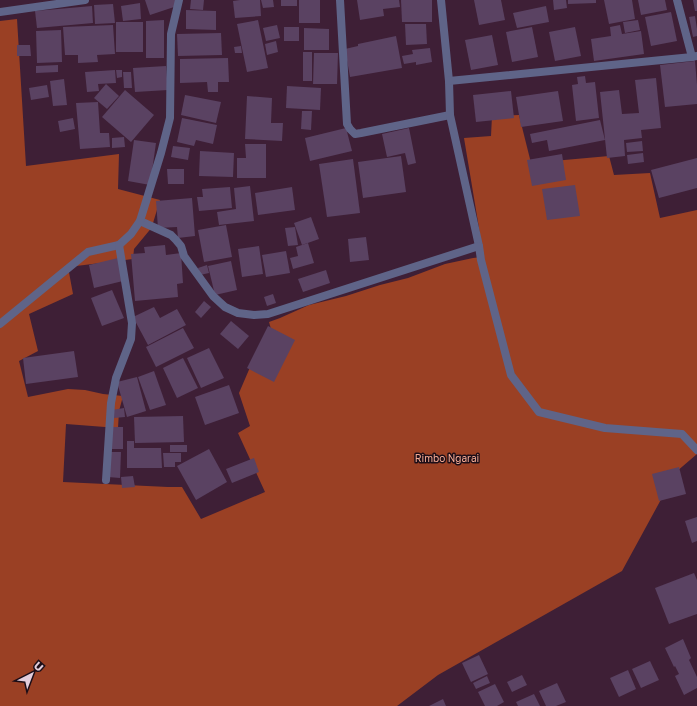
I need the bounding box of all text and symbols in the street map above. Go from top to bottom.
park label: Rimbo Ngarai [415,452,479,464]
north arrow [12,654,52,694]
text: U [32,659,46,674]

